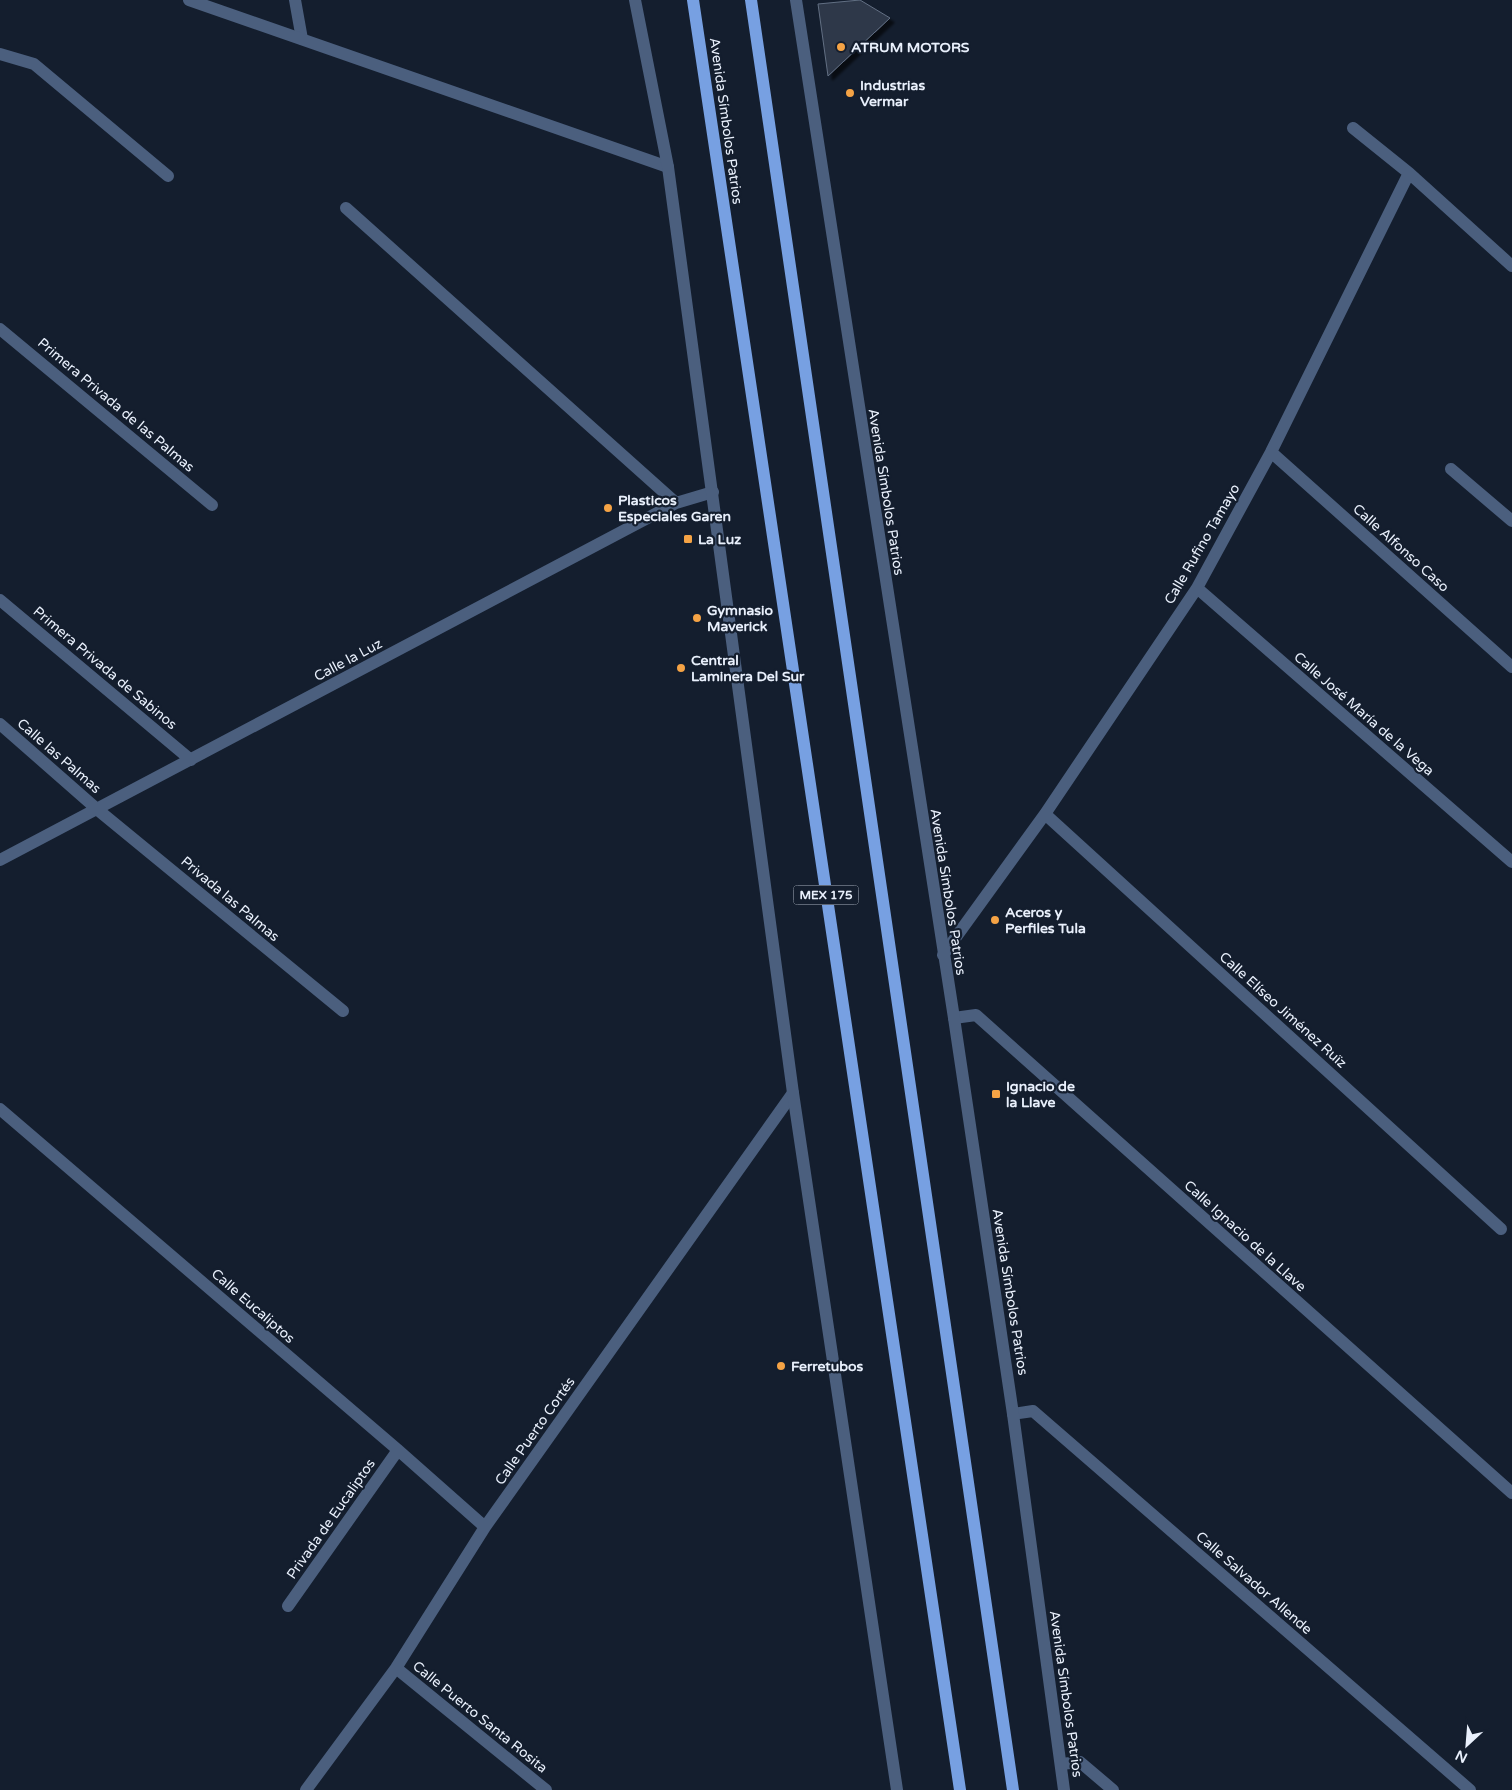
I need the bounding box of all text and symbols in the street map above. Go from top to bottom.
street label: Avenida Símbolos Patrios [706,37,746,206]
place label: ATRUM MOTORS [851,39,970,56]
marker: ATRUM MOTORS [835,41,847,53]
place label: Industrias Vermar [860,77,925,110]
marker: Industrias Vermar [844,87,856,99]
street label: Primera Privada de las Palmas [34,334,198,476]
street label: Avenida Símbolos Patrios [864,408,908,577]
street label: Calle Rufino Tamayo [1161,481,1243,607]
place label: Plasticos Especiales Garen [618,492,731,525]
street label: Calle Alfonso Caso [1349,500,1453,596]
marker: Plasticos Especiales Garen [602,502,614,514]
place label: La Luz [698,531,741,548]
marker: La Luz [682,533,694,545]
place label: Gymnasio Maverick [707,602,774,635]
street label: Primera Privada de Sabinos [30,603,181,733]
marker: Gymnasio Maverick [691,612,703,624]
street label: Calle la Luz [311,635,385,685]
street label: Calle José María de la Vega [1290,648,1438,780]
place label: Central Laminera Del Sur [691,652,805,685]
marker: Central Laminera Del Sur [675,662,687,674]
street label: Calle las Palmas [14,715,105,797]
street label: Avenida Símbolos Patrios [926,808,970,977]
street label: Privada las Palmas [177,853,283,945]
road number: MEX 175 [794,886,858,904]
place label: Aceros y Perfiles Tula [1005,904,1086,937]
marker: Aceros y Perfiles Tula [989,914,1001,926]
street label: Calle Elíseo Jiménez Ruïz [1216,948,1350,1072]
place label: Ignacio de la Llave [1006,1078,1075,1111]
marker: Ignacio de la Llave [990,1088,1002,1100]
street label: Calle Ignacio de la Llave [1181,1177,1310,1295]
street label: Avenida Símbolos Patrios [988,1208,1032,1377]
street label: Calle Eucaliptos [208,1265,298,1347]
place label: Ferretubos [791,1358,864,1375]
marker: Ferretubos [775,1360,787,1372]
street label: Calle Puerto Cortés [491,1374,579,1488]
street label: Privada de Eucaliptos [283,1455,379,1582]
street label: Calle Salvador Allende [1192,1528,1316,1638]
street label: Avenida Símbolos Patrios [1046,1610,1086,1779]
street label: Calle Puerto Santa Rosita [409,1657,551,1777]
north arrow [1442,1720,1492,1770]
text: N [1453,1746,1470,1766]

